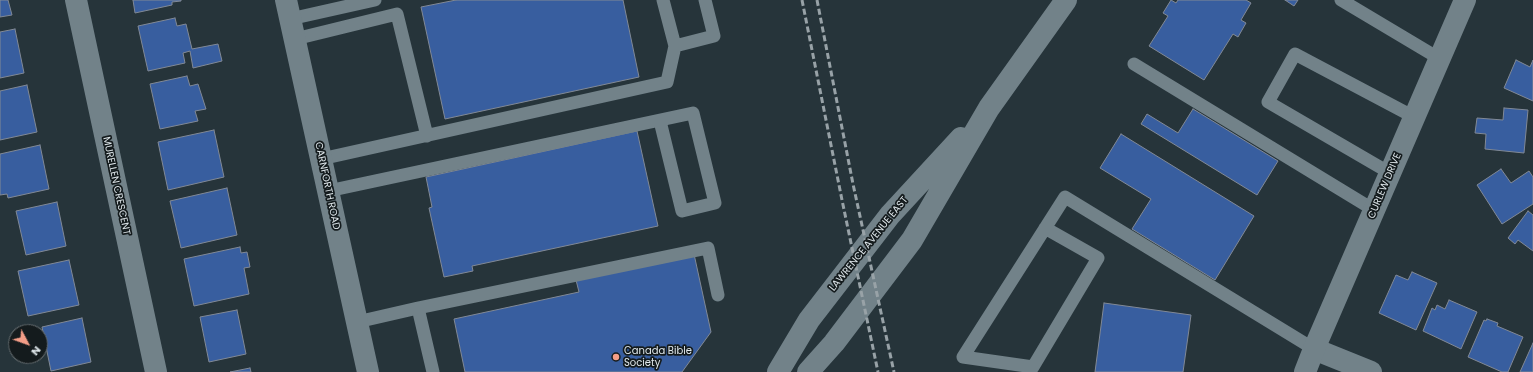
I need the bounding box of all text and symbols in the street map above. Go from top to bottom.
street label: MURELLEN CRESCENT [100,136,132,236]
street label: CARNFORTH ROAD [312,141,342,231]
street label: CURLEW DRIVE [1366,151,1404,221]
street label: LAWRENCE AVENUE EAST [827,194,911,294]
north arrow [8,324,48,364]
text: N [28,343,45,360]
place label: Canada Bible Society [624,345,692,368]
marker: Canada Bible Society [611,352,621,362]

